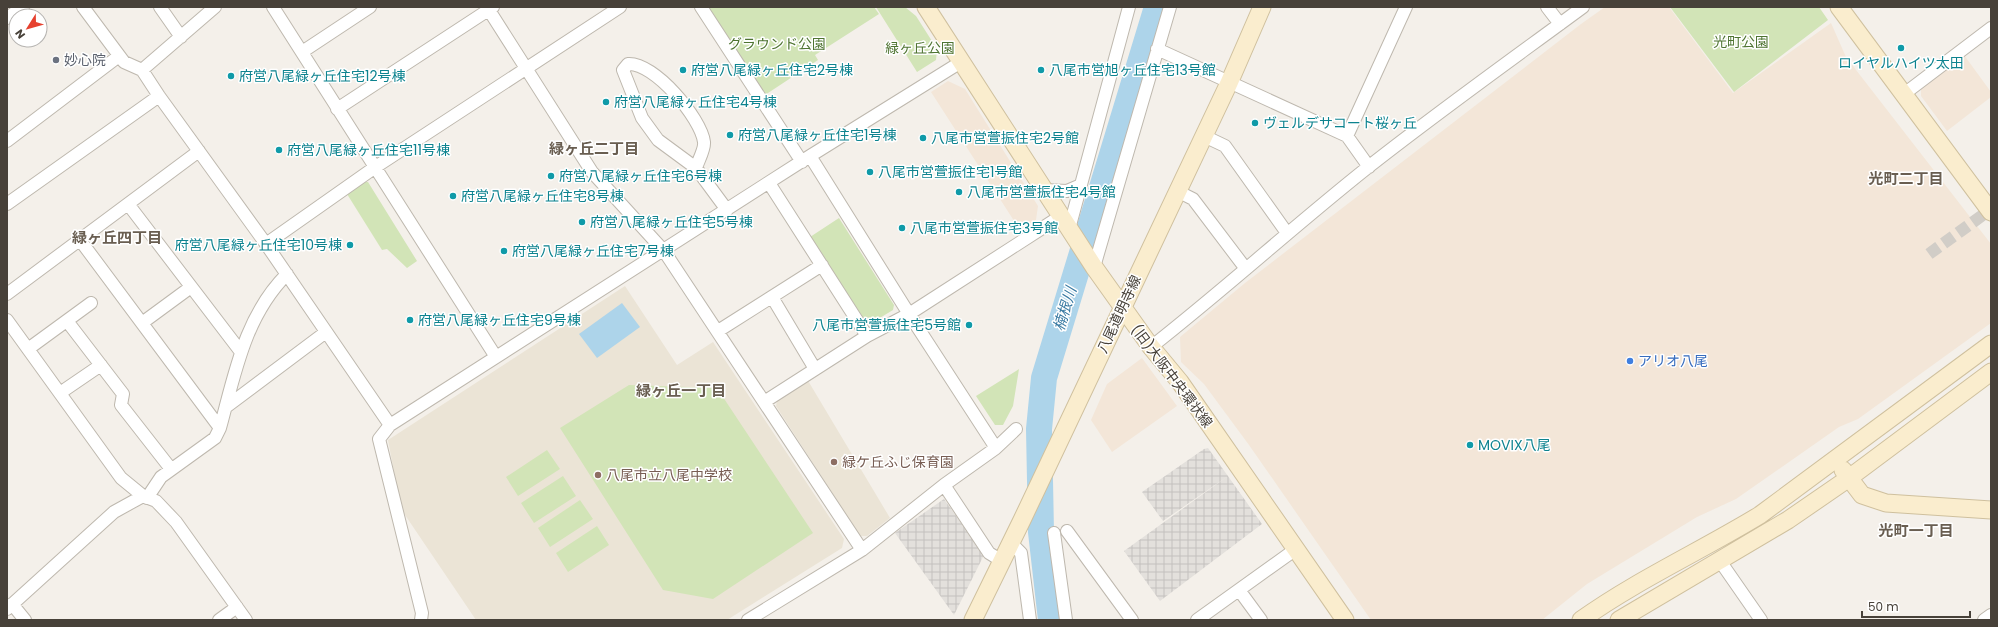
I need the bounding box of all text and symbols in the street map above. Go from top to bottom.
north arrow [8,8,48,48]
text: N [11,26,29,42]
park label: 光町公園 [1713,32,1769,52]
park label: グラウンド公園 [728,34,826,54]
park label: 緑ヶ丘公園 [885,38,955,58]
marker: ロイヤルハイツ太田 [1896,43,1906,53]
place label: 妙心院 [64,50,106,70]
place label: ロイヤルハイツ太田 [1838,53,1964,73]
marker: 妙心院 [51,55,61,65]
place label: 府営八尾緑ヶ丘住宅2号棟 [691,60,853,80]
place label: 八尾市営旭ヶ丘住宅13号館 [1049,60,1216,80]
marker: 府営八尾緑ヶ丘住宅2号棟 [678,65,688,75]
marker: 八尾市営旭ヶ丘住宅13号館 [1036,65,1046,75]
place label: 府営八尾緑ヶ丘住宅12号棟 [239,66,406,86]
marker: 府営八尾緑ヶ丘住宅12号棟 [226,71,236,81]
place label: 府営八尾緑ヶ丘住宅4号棟 [614,92,777,112]
marker: 府営八尾緑ヶ丘住宅4号棟 [601,97,611,107]
place label: ヴェルデサコート桜ヶ丘 [1263,113,1417,133]
marker: ヴェルデサコート桜ヶ丘 [1250,118,1260,128]
place label: 府営八尾緑ヶ丘住宅1号棟 [738,125,896,145]
place label: 八尾市営萱振住宅2号館 [931,128,1079,148]
marker: 府営八尾緑ヶ丘住宅1号棟 [725,130,735,140]
marker: 八尾市営萱振住宅2号館 [918,133,928,143]
district label: 緑ヶ丘二丁目 [549,138,639,159]
place label: 府営八尾緑ヶ丘住宅11号棟 [287,140,450,160]
marker: 府営八尾緑ヶ丘住宅11号棟 [274,145,284,155]
place label: 八尾市営萱振住宅1号館 [878,162,1022,182]
place label: 府営八尾緑ヶ丘住宅6号棟 [559,166,722,186]
marker: 八尾市営萱振住宅1号館 [865,167,875,177]
district label: 光町二丁目 [1868,168,1944,189]
marker: 府営八尾緑ヶ丘住宅6号棟 [546,171,556,181]
place label: 八尾市営萱振住宅4号館 [967,182,1116,202]
place label: 府営八尾緑ヶ丘住宅8号棟 [461,186,624,206]
marker: 八尾市営萱振住宅4号館 [954,187,964,197]
marker: 府営八尾緑ヶ丘住宅8号棟 [448,191,458,201]
place label: 府営八尾緑ヶ丘住宅5号棟 [590,212,753,232]
marker: 府営八尾緑ヶ丘住宅5号棟 [577,217,587,227]
place label: 八尾市営萱振住宅3号館 [910,218,1058,238]
marker: 八尾市営萱振住宅3号館 [897,223,907,233]
district label: 緑ヶ丘四丁目 [72,227,162,248]
place label: 府営八尾緑ヶ丘住宅10号棟 [175,235,342,255]
marker: 府営八尾緑ヶ丘住宅10号棟 [345,240,355,250]
place label: 府営八尾緑ヶ丘住宅7号棟 [512,241,674,261]
marker: 府営八尾緑ヶ丘住宅7号棟 [499,246,509,256]
street label: 八尾道明寺線 [1092,272,1146,356]
water label: 楠根川 [1048,282,1082,333]
place label: 府営八尾緑ヶ丘住宅9号棟 [418,310,581,330]
marker: 府営八尾緑ヶ丘住宅9号棟 [405,315,415,325]
place label: 八尾市営萱振住宅5号館 [812,315,961,335]
marker: 八尾市営萱振住宅5号館 [964,320,974,330]
street label: (旧)大阪中央環状線 [1126,320,1218,432]
place label: アリオ八尾 [1638,351,1708,371]
marker: アリオ八尾 [1625,356,1635,366]
district label: 緑ヶ丘一丁目 [636,380,726,401]
place label: MOVIX八尾 [1478,435,1551,455]
marker: MOVIX八尾 [1465,440,1475,450]
place label: 緑ケ丘ふじ保育園 [842,452,954,472]
marker: 緑ケ丘ふじ保育園 [829,457,839,467]
place label: 八尾市立八尾中学校 [606,465,732,485]
marker: 八尾市立八尾中学校 [593,470,603,480]
district label: 光町一丁目 [1878,520,1954,541]
scale bar [1862,593,1970,619]
text: 50 m [1868,598,1899,615]

